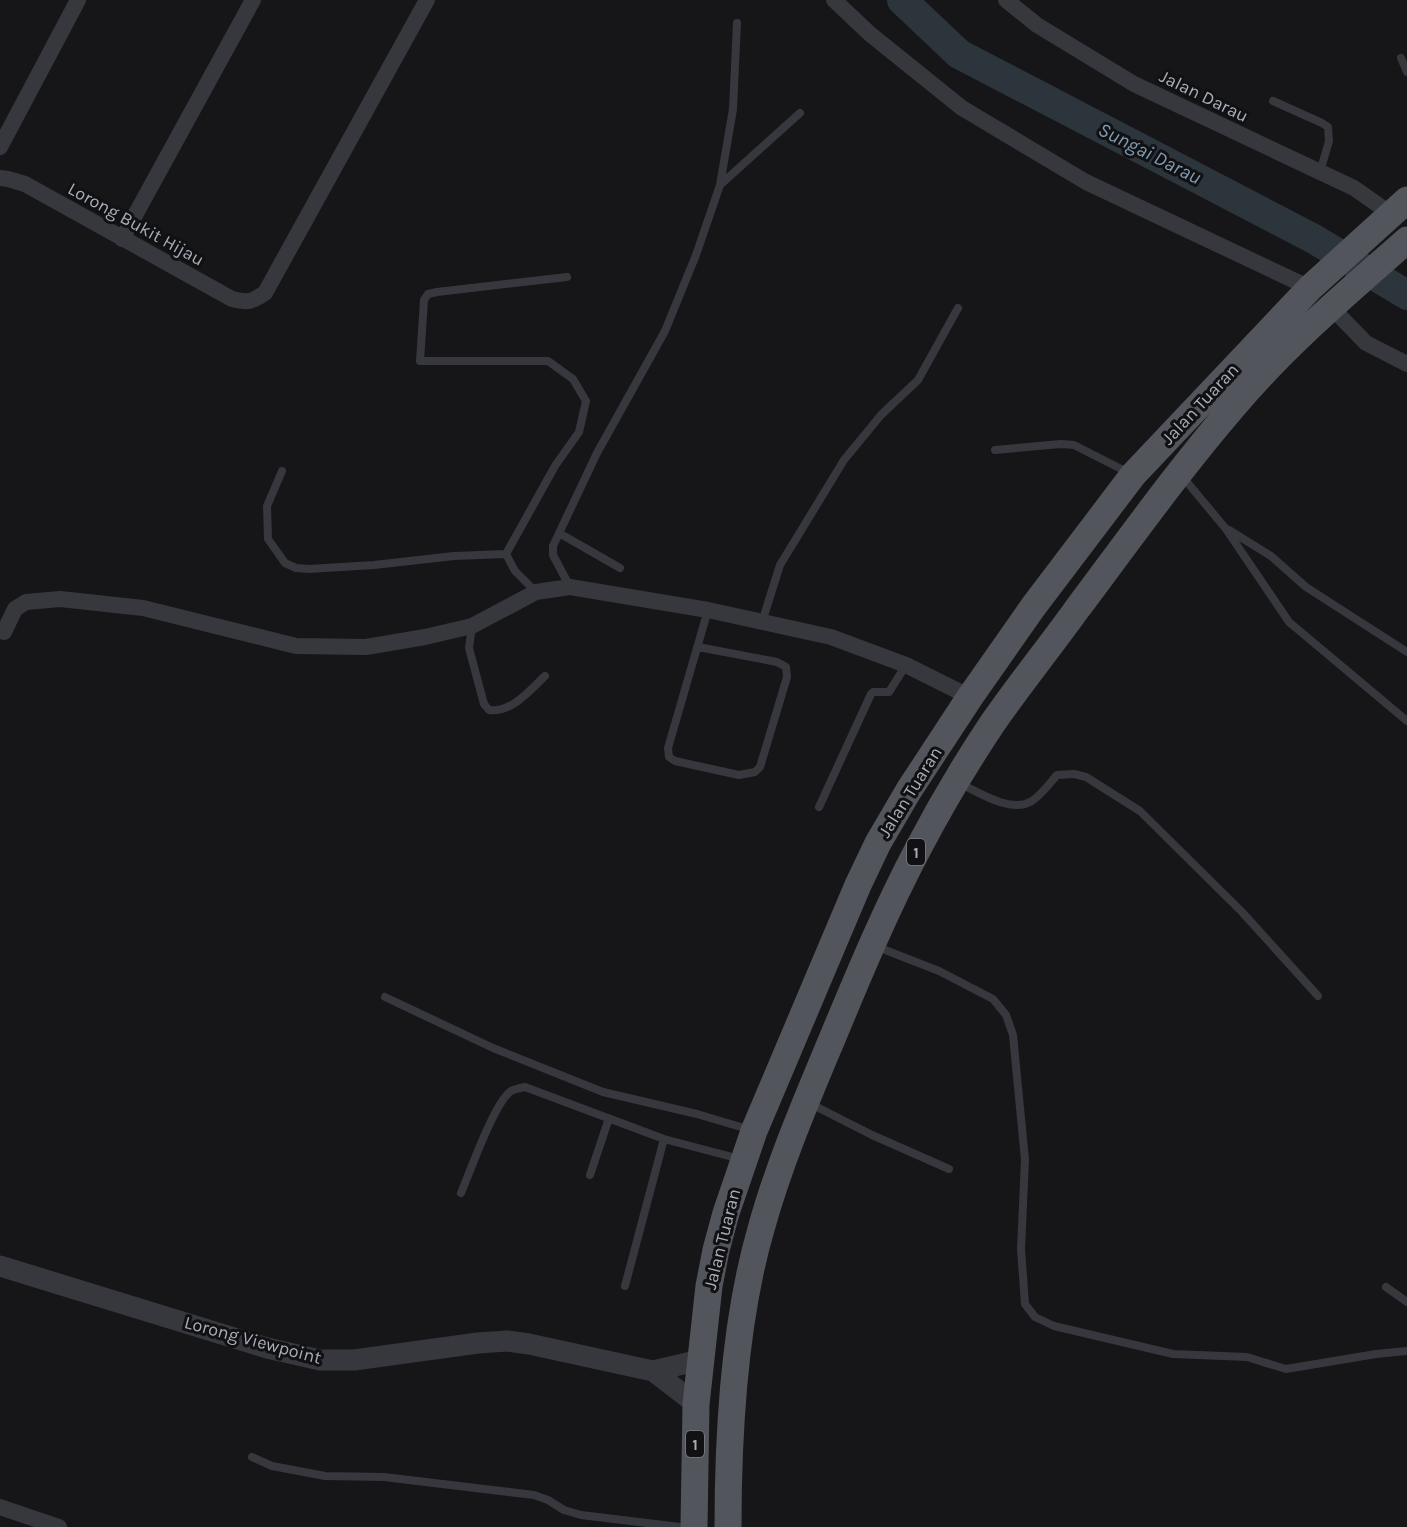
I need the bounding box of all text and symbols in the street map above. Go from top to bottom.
street label: Jalan Darau [1156,65,1252,127]
water label: Sungai Darau [1094,118,1205,189]
street label: Lorong Bukit Hijau [64,177,208,271]
street label: Jalan Tuaran [1157,359,1243,449]
street label: Jalan Tuaran [873,742,947,842]
road number: 1 [907,839,925,865]
street label: Jalan Tuaran [699,1186,745,1292]
street label: Lorong Viewpoint [182,1311,324,1369]
road number: 1 [686,1431,704,1457]

